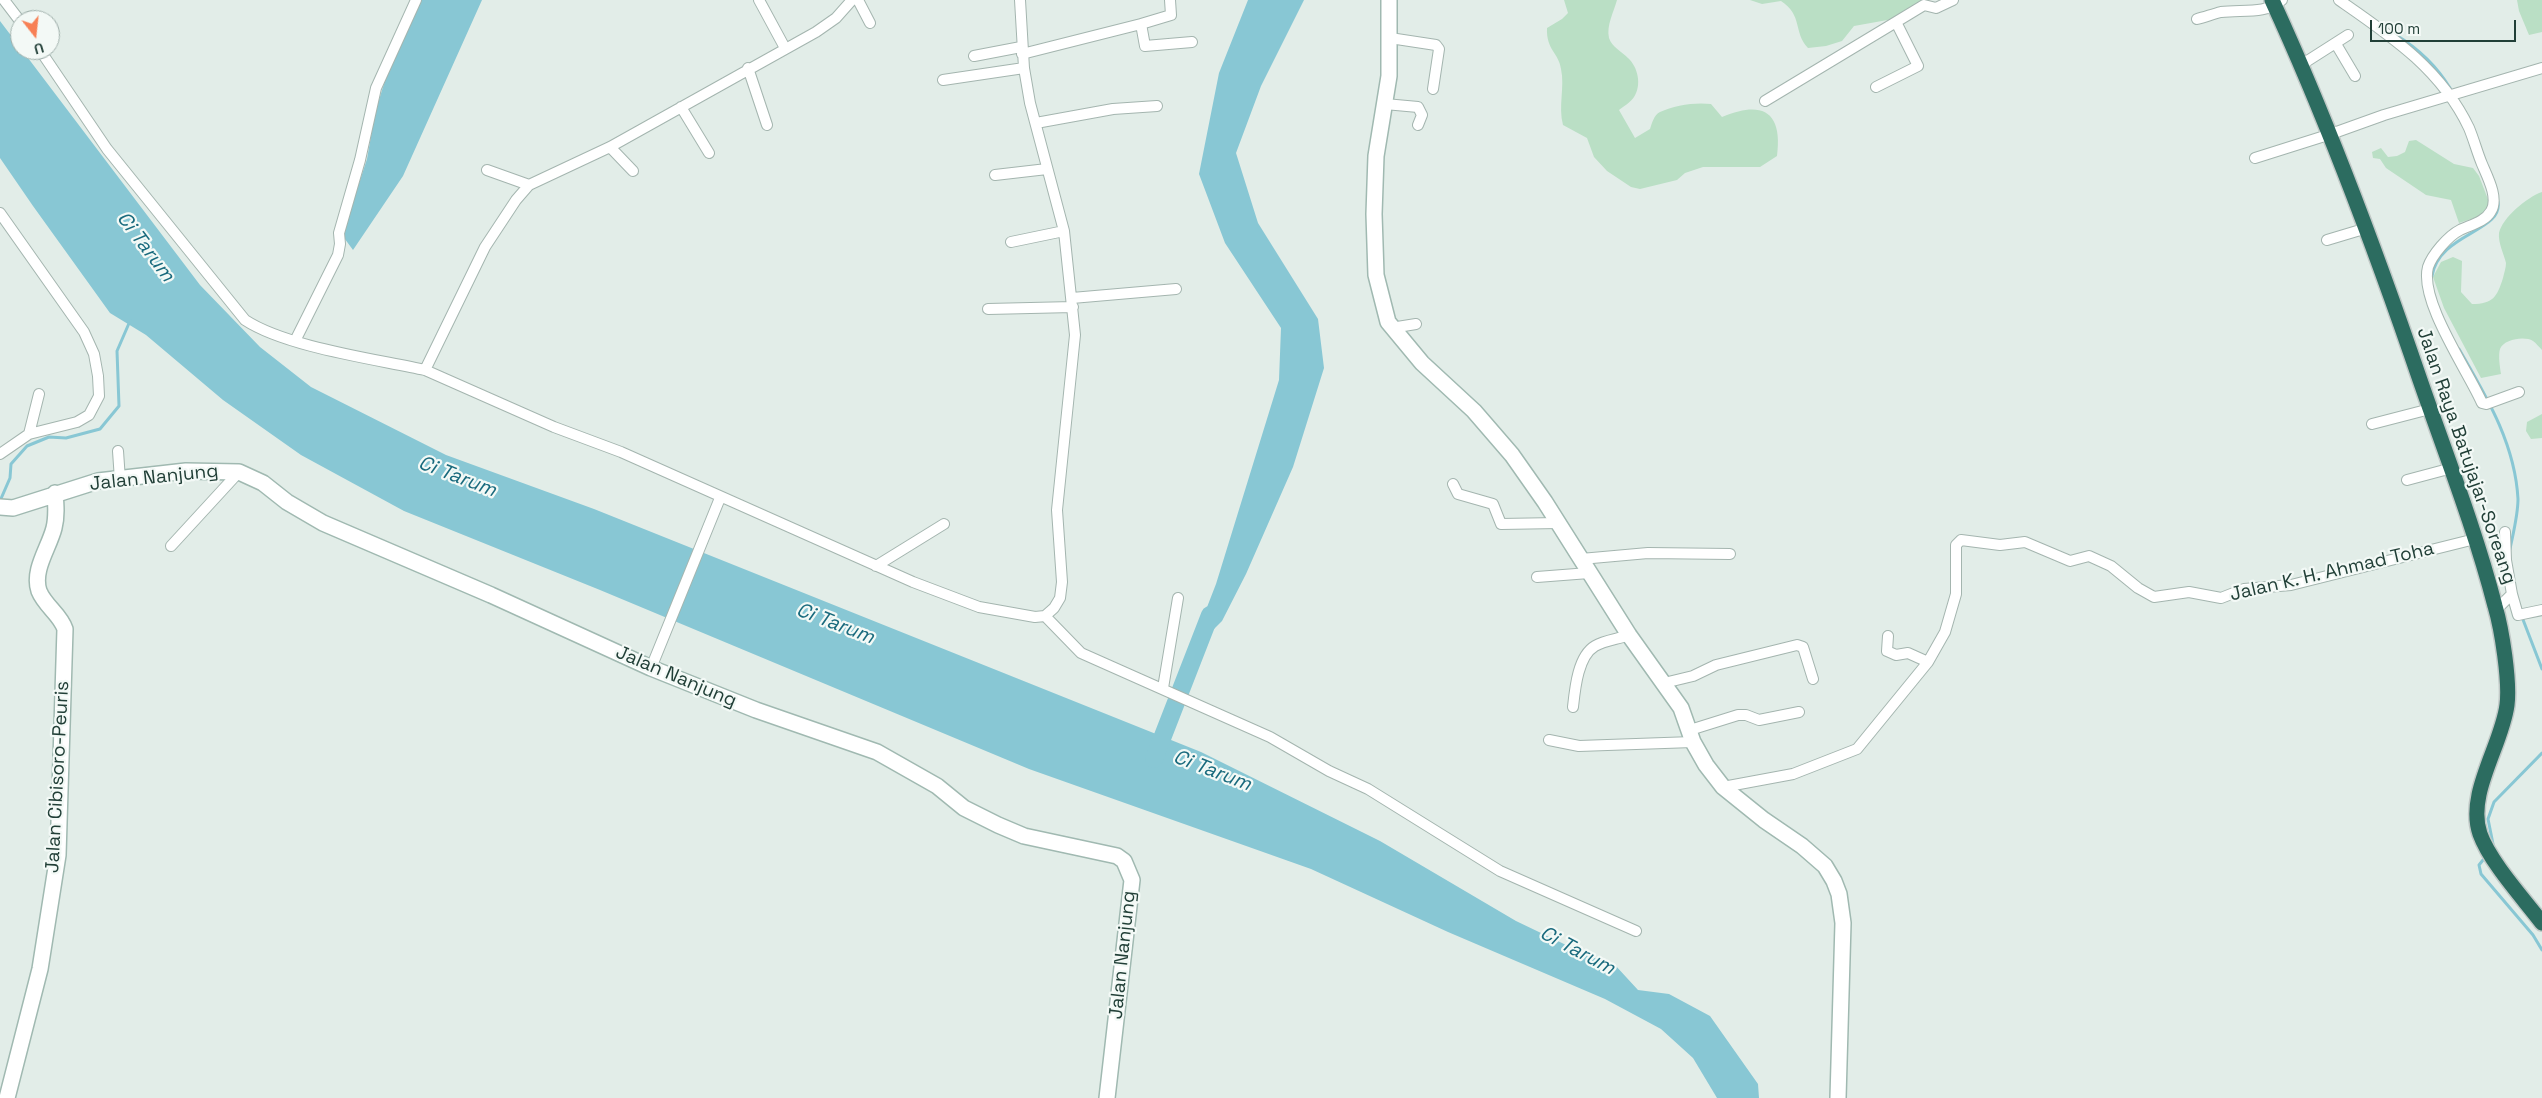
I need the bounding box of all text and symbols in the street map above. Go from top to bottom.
north arrow [10,10,60,60]
scale bar [2372,10,2518,42]
text: 100 m [2378,19,2420,38]
text: U [32,39,46,58]
water label: Ci Tarum [111,207,179,287]
street label: Jalan Raya Batujajar-Soreang [2411,325,2521,587]
water label: Ci Tarum [415,451,499,503]
street label: Jalan Nanjung [89,460,219,496]
street label: Jalan K. H. Ahmad Toha [2228,537,2436,607]
water label: Ci Tarum [793,598,877,650]
street label: Jalan Nanjung [612,641,740,713]
street label: Jalan Cibisoro-Peuris [42,680,74,874]
water label: Ci Tarum [1170,745,1254,797]
street label: Jalan Nanjung [1105,890,1141,1020]
water label: Ci Tarum [1535,921,1619,981]

